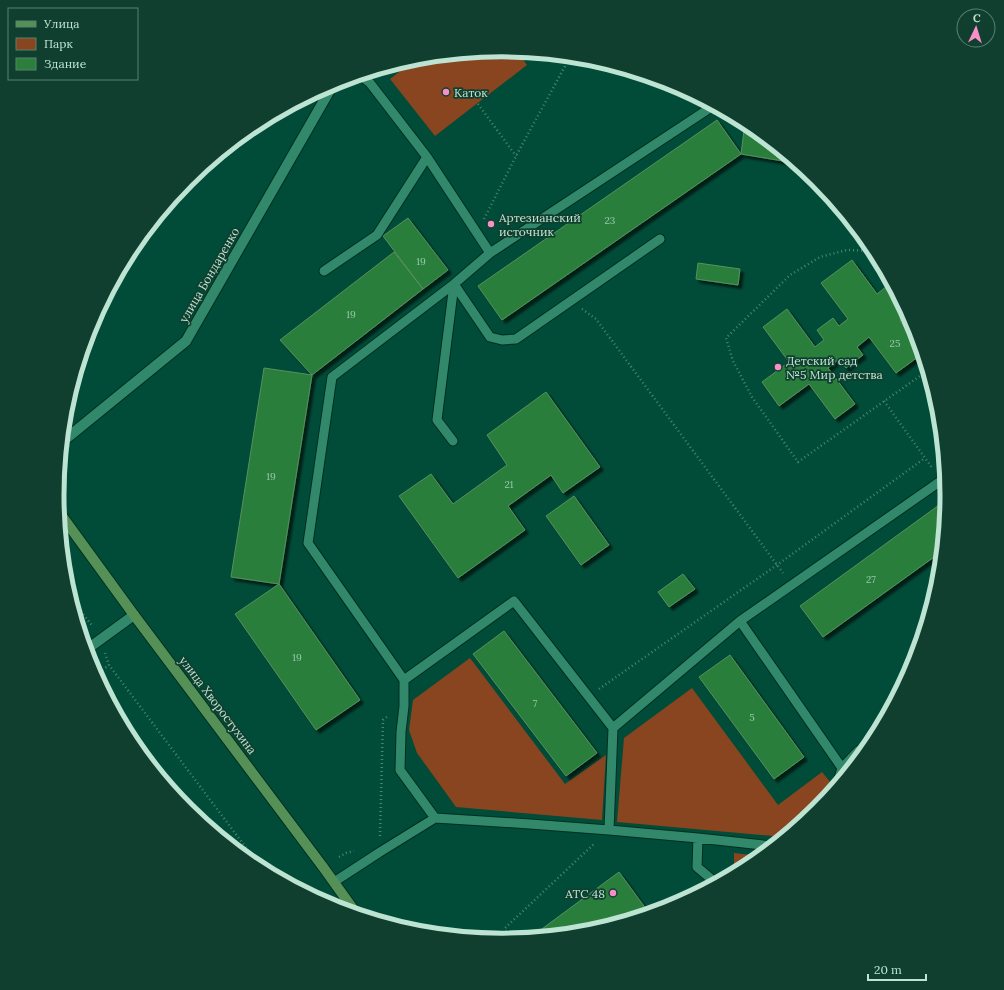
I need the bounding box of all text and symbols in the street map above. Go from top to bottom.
legend [8,8,138,80]
north arrow [956,8,996,48]
text: С [972,11,981,25]
text: Улица [43,16,80,31]
text: Парк [44,36,73,51]
text: Здание [44,56,87,71]
place label: Каток [454,85,488,100]
marker: Каток [441,87,451,97]
place label: Артезианский источник [498,210,581,239]
house number: 23 [605,214,616,227]
marker: Артезианский источник [486,219,496,229]
street label: улица Бондаренко [176,225,242,325]
house number: 19 [416,255,426,268]
house number: 19 [346,308,356,321]
house number: 25 [890,337,900,350]
place label: Детский сад №5 Мир детства [786,353,883,382]
marker: Детский сад №5 Мир детства [773,362,783,372]
house number: 19 [266,470,276,483]
house number: 21 [504,478,514,491]
house number: 27 [866,573,876,586]
house number: 19 [292,651,302,664]
street label: улица Хворостухина [176,653,260,757]
house number: 7 [533,697,538,710]
house number: 5 [749,711,755,724]
place label: АТС 48 [564,886,605,901]
marker: АТС 48 [608,888,618,898]
scale bar [868,956,926,982]
text: 20 m [874,962,902,977]

